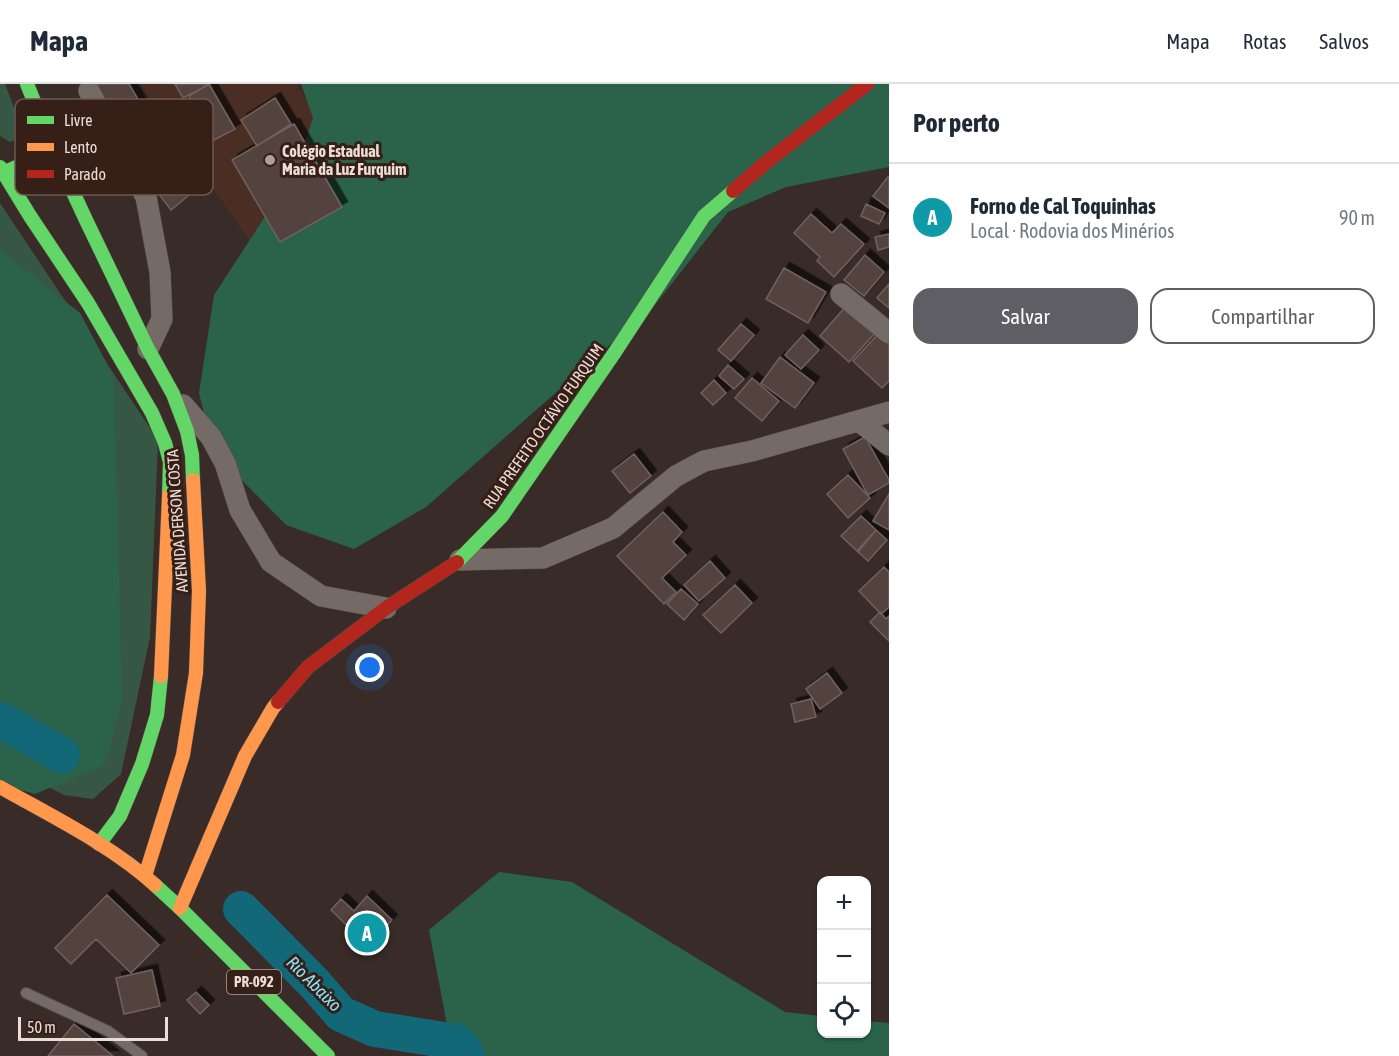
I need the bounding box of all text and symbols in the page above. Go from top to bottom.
text: Mapa [30,25,88,57]
text: Mapa [1166,29,1210,53]
text: Rotas [1243,29,1286,53]
text: Salvos [1319,29,1369,53]
legend [15,99,213,195]
text: Por perto [913,108,1000,138]
text: Livre [64,111,92,129]
text: Lento [64,138,97,156]
place label: Colégio Estadual Maria da Luz Furquim [282,142,407,178]
marker: Colégio Estadual Maria da Luz Furquim [263,153,277,167]
text: Parado [64,165,106,183]
text: Forno de Cal Toquinhas [970,193,1156,219]
text: A [928,206,937,229]
text: 90 m [1339,206,1375,229]
text: Local · Rodovia dos Minérios [970,219,1174,242]
button: Salvar [913,288,1138,344]
button: Compartilhar [1150,288,1375,344]
street label: RUA PREFEITO OCTÁVIO FURQUIM [479,340,607,512]
street label: AVENIDA DERSON COSTA [163,449,191,593]
your location [355,653,384,682]
map controls [817,876,871,1038]
button: + [817,876,871,930]
pin: A [348,910,386,956]
button: − [817,930,871,984]
water label: Rio Abaixo [282,952,346,1016]
road number: PR-092 [227,970,281,994]
button: locate [817,984,871,1038]
scale bar [18,1014,168,1042]
text: 50 m [27,1018,56,1036]

